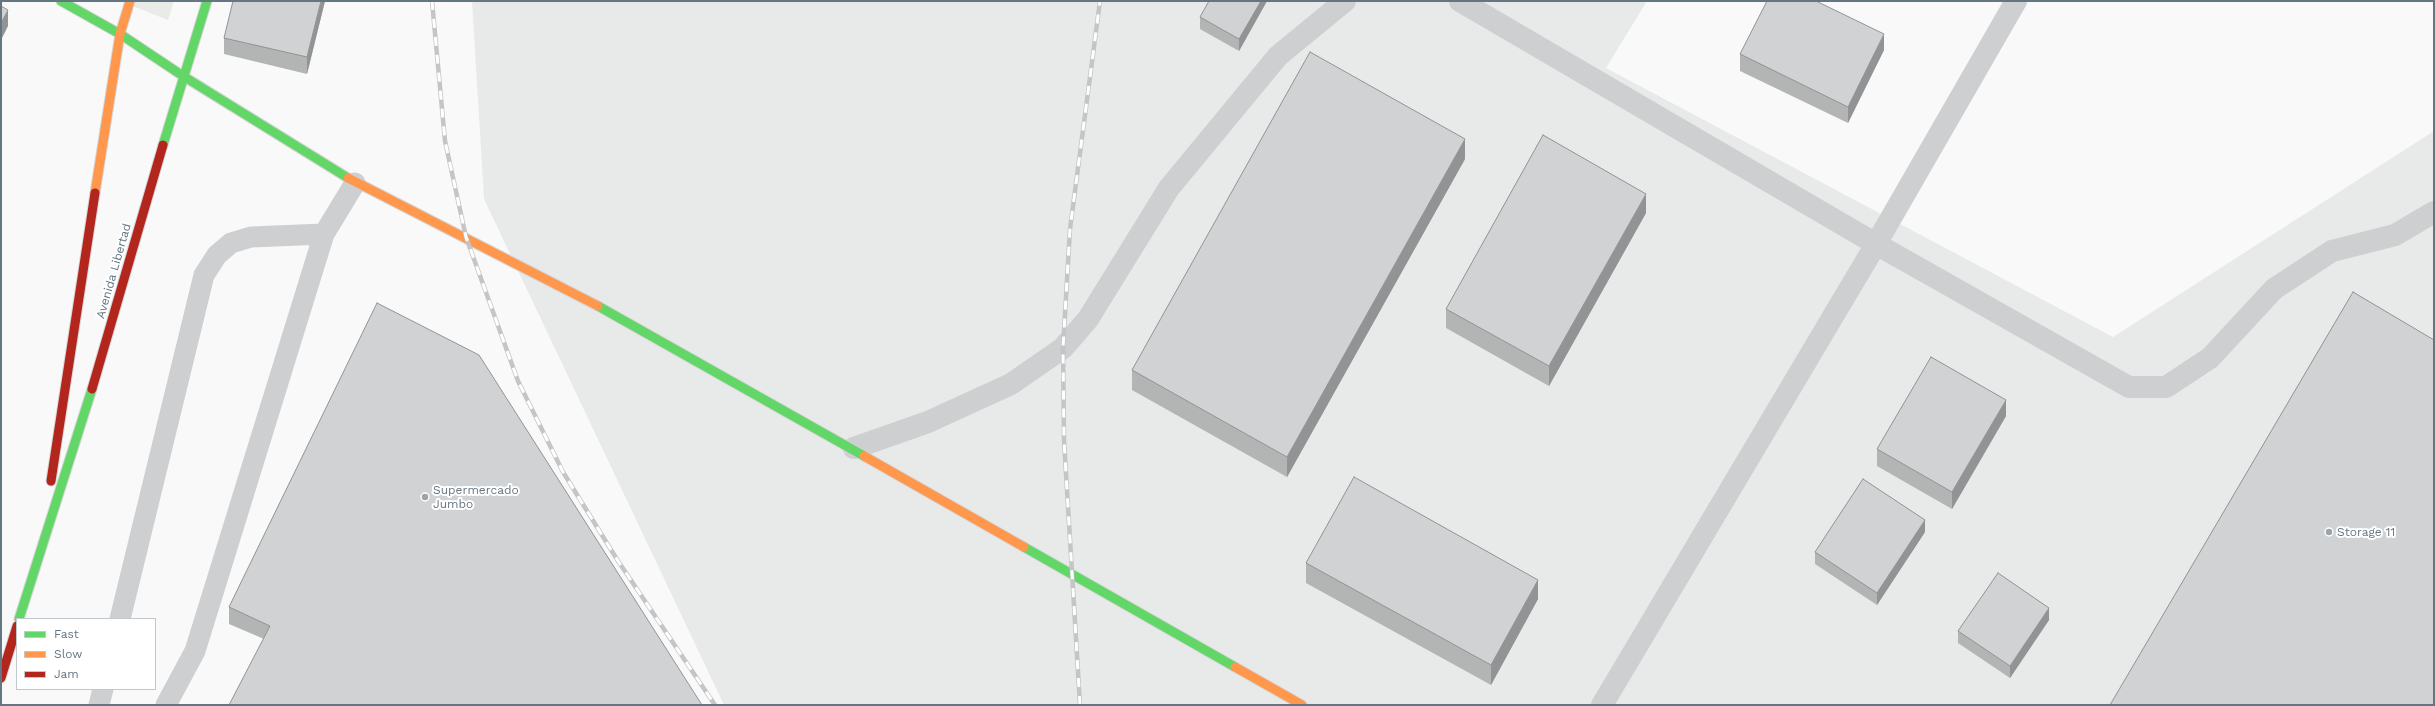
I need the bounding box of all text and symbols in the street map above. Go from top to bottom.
street label: Avenida Libertad [94,222,134,320]
place label: Supermercado Jumbo [433,483,519,511]
marker: Supermercado Jumbo [420,492,430,502]
place label: Storage 11 [2337,525,2395,539]
marker: Storage 11 [2324,527,2334,537]
legend [16,618,156,690]
text: Fast [54,627,79,641]
text: Slow [54,647,82,661]
text: Jam [54,667,79,681]

